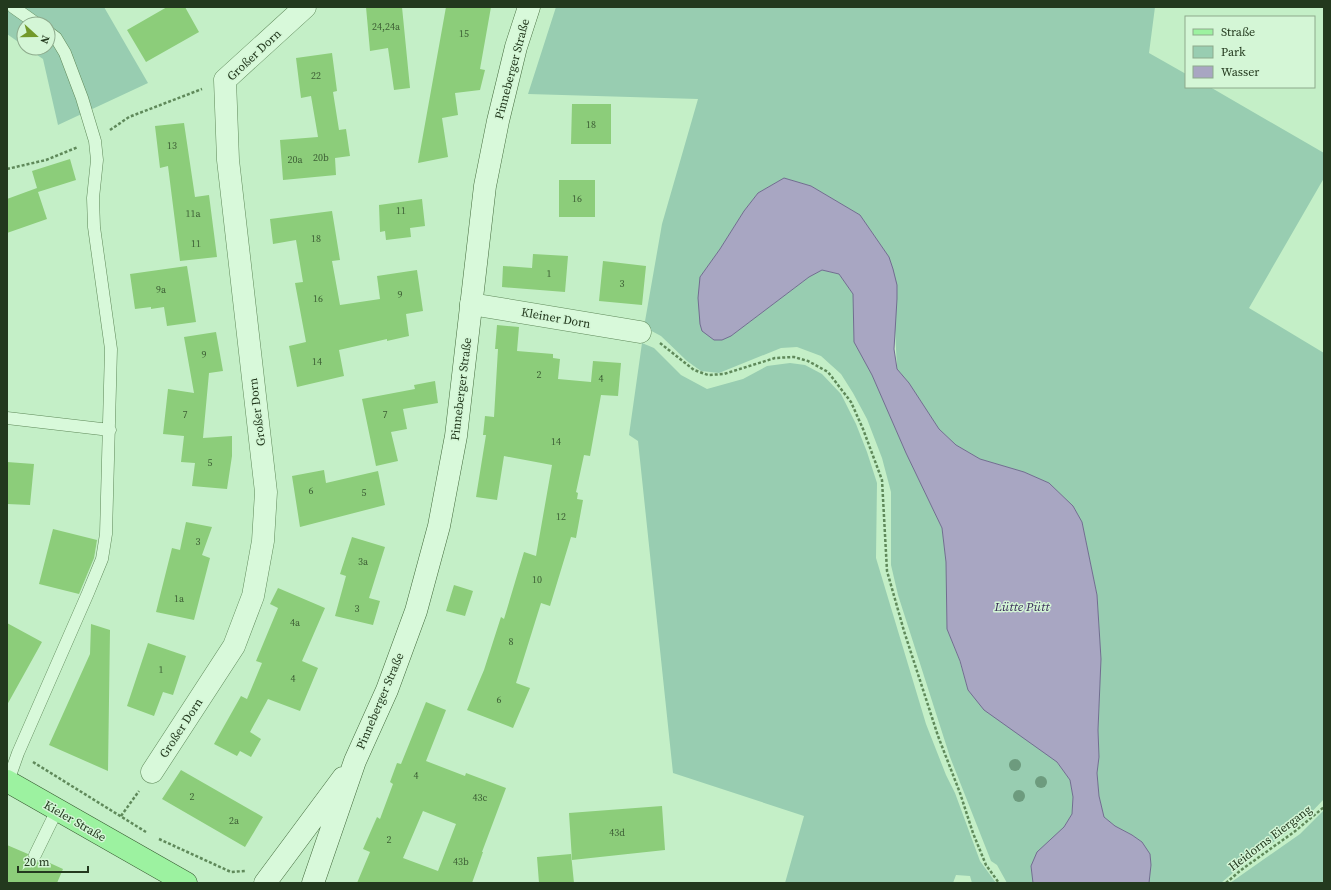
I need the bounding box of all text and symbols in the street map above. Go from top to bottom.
north arrow [16,16,56,56]
legend [1185,16,1315,88]
street label: Pinneberger Straße [491,17,533,121]
house number: 24,24a [372,20,401,33]
text: Straße [1221,24,1255,40]
street label: Großer Dorn [224,26,284,84]
house number: 15 [459,27,469,40]
text: N [36,33,53,46]
text: Park [1221,44,1246,60]
text: Wasser [1221,64,1259,80]
house number: 22 [311,69,321,82]
house number: 18 [586,118,596,131]
house number: 13 [167,139,177,152]
house number: 20b [313,151,329,164]
house number: 20a [287,153,303,166]
house number: 16 [572,192,582,205]
house number: 11 [396,204,406,217]
house number: 11a [185,207,201,220]
house number: 18 [311,232,321,245]
house number: 11 [191,237,201,250]
house number: 1 [547,267,552,280]
house number: 3 [620,277,625,290]
house number: 9a [156,283,167,296]
house number: 9 [398,288,403,301]
house number: 16 [313,292,323,305]
street label: Kleiner Dorn [520,304,592,332]
street label: Pinneberger Straße [447,337,475,441]
house number: 9 [202,348,207,361]
house number: 14 [312,355,322,368]
house number: 2 [537,368,542,381]
house number: 4 [599,372,604,385]
street label: Großer Dorn [245,377,269,447]
house number: 7 [183,408,188,421]
house number: 7 [383,408,388,421]
house number: 14 [551,435,561,448]
house number: 5 [208,456,213,469]
house number: 6 [309,484,314,497]
house number: 5 [362,486,367,499]
house number: 12 [556,510,566,523]
house number: 3 [196,535,201,548]
house number: 3a [358,555,369,568]
house number: 10 [532,573,542,586]
house number: 1a [174,592,185,605]
water label: Lütte Pütt [994,598,1050,615]
house number: 3 [355,602,360,615]
house number: 4a [290,616,301,629]
house number: 8 [509,635,514,648]
street label: Pinneberger Straße [352,650,408,752]
house number: 1 [159,663,164,676]
house number: 4 [291,672,296,685]
house number: 6 [497,693,502,706]
street label: Großer Dorn [156,695,206,761]
house number: 4 [414,769,419,782]
house number: 2 [190,790,195,803]
house number: 43c [473,791,488,804]
street label: Kieler Straße [41,797,109,845]
street label: Heidorns Eiergang [1225,802,1315,874]
house number: 2a [229,814,240,827]
house number: 43d [609,826,625,839]
house number: 2 [387,833,392,846]
scale bar [18,848,88,874]
text: 20 m [24,854,50,870]
house number: 43b [453,855,469,868]

